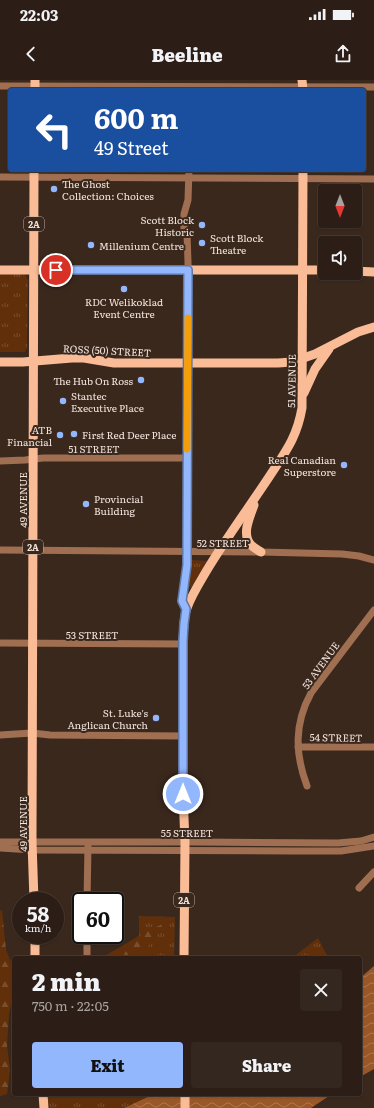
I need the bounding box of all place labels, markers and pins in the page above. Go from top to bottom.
place label: The Ghost Collection: Choices [62,176,154,203]
marker: The Ghost Collection: Choices [49,184,59,194]
place label: Scott Block Historic [141,212,195,239]
marker: Scott Block Historic [197,220,207,230]
place label: Scott Block Theatre [210,230,264,257]
place label: Millenium Centre [99,238,184,253]
marker: Scott Block Theatre [197,238,207,248]
marker: Millenium Centre [86,240,96,250]
pin [39,253,73,287]
marker: RDC Welikoklad Event Centre [119,284,129,294]
place label: RDC Welikoklad Event Centre [85,294,163,321]
place label: The Hub On Ross [53,373,133,388]
marker: The Hub On Ross [136,375,146,385]
place label: Stantec Executive Place [71,388,144,415]
marker: Stantec Executive Place [58,396,68,406]
place label: ATB Financial [7,422,53,449]
place label: First Red Deer Place [82,427,176,442]
marker: First Red Deer Place [69,429,79,439]
marker: ATB Financial [55,430,65,440]
place label: Real Canadian Superstore [268,452,336,479]
marker: Real Canadian Superstore [339,460,349,470]
place label: Provincial Building [94,491,144,518]
marker: Provincial Building [81,499,91,509]
place label: St. Luke's Anglican Church [67,705,148,732]
marker: St. Luke's Anglican Church [151,713,161,723]

